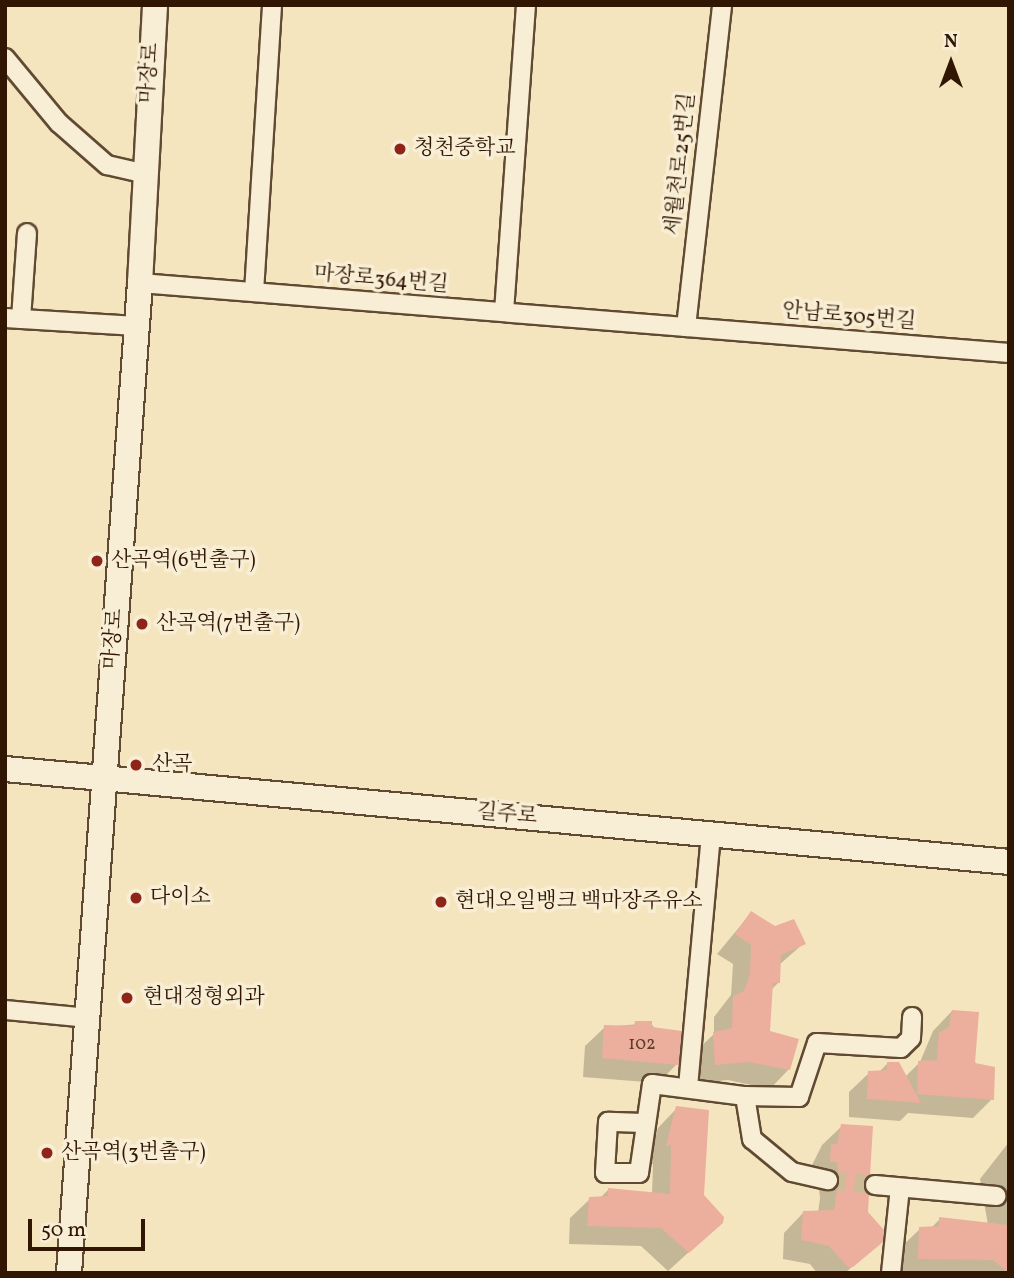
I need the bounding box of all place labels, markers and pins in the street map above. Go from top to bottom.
place label: 청천중학교 [414,136,515,162]
marker: 청천중학교 [392,141,408,157]
place label: 산곡역(6번출구) [111,548,256,574]
marker: 산곡역(6번출구) [89,553,105,569]
place label: 산곡역(7번출구) [156,611,300,637]
marker: 산곡역(7번출구) [134,616,150,632]
place label: 산곡 [152,752,193,778]
marker: 산곡 [126,755,146,775]
place label: 다이소 [150,885,211,911]
place label: 현대오일뱅크 백마장주유소 [455,889,703,915]
marker: 다이소 [128,890,144,906]
marker: 현대오일뱅크 백마장주유소 [433,894,449,910]
place label: 현대정형외과 [143,985,265,1011]
marker: 현대정형외과 [117,988,137,1008]
place label: 산곡역(3번출구) [61,1140,206,1166]
marker: 산곡역(3번출구) [39,1145,55,1161]

